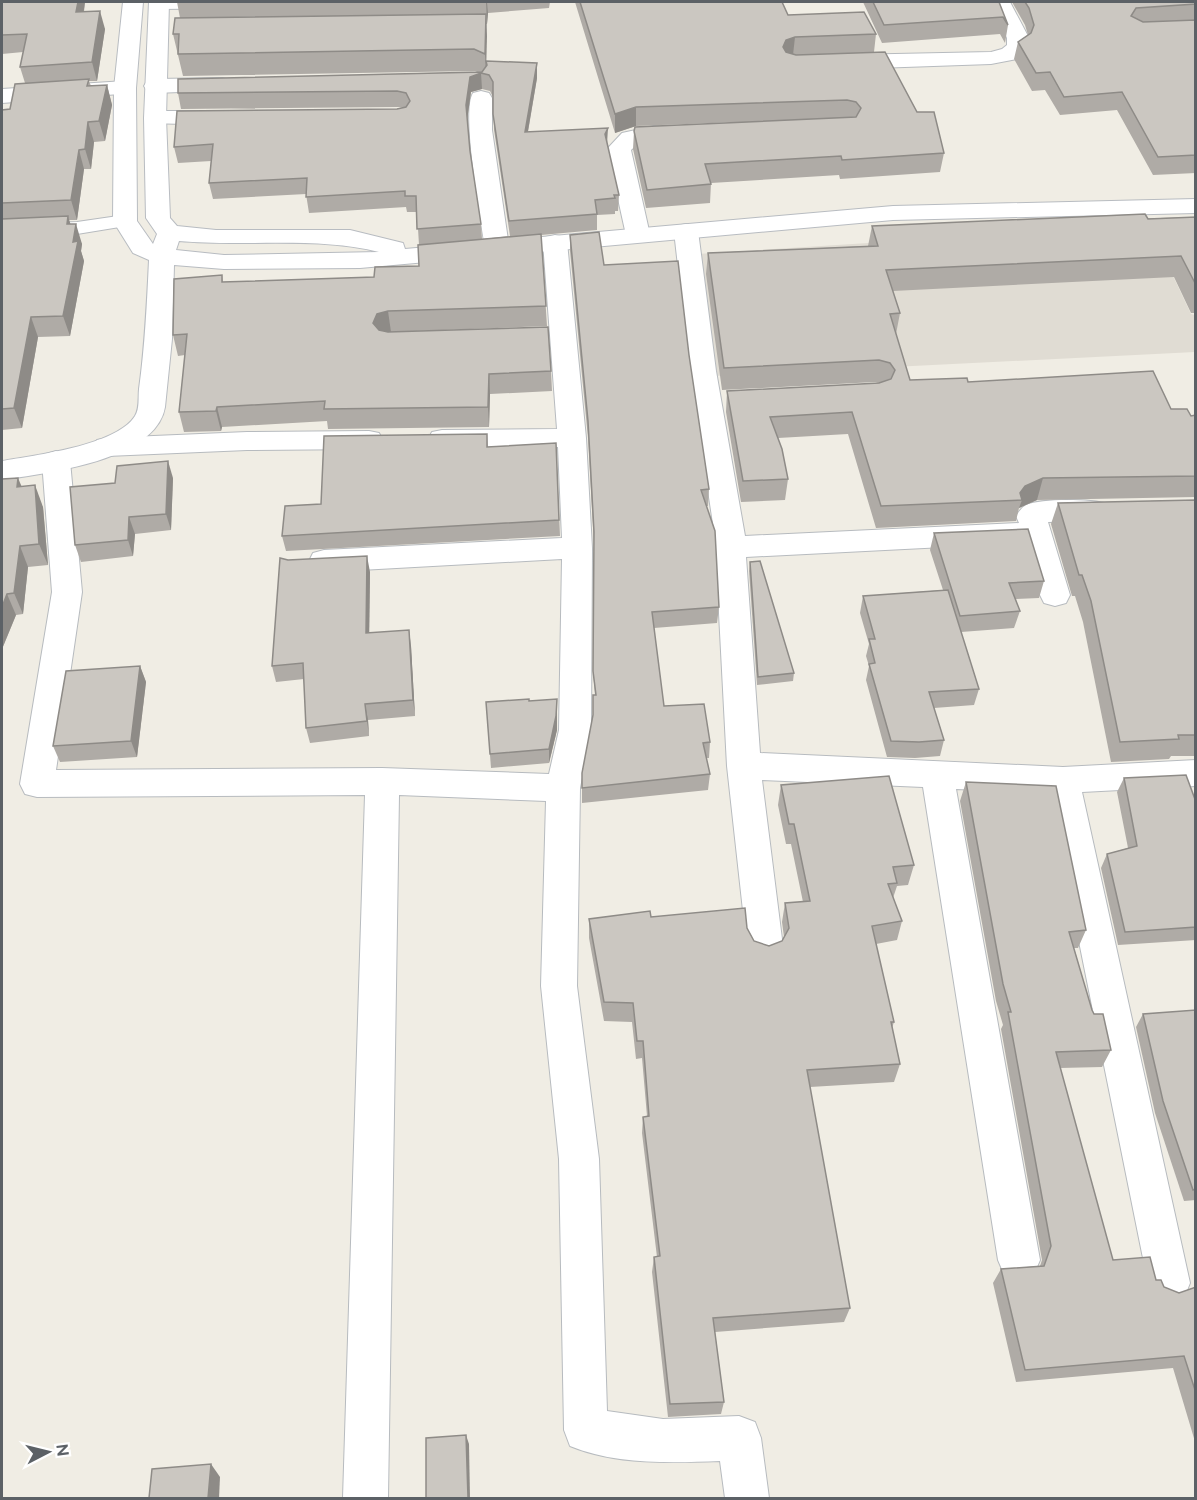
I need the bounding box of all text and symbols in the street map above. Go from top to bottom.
north arrow [18,1422,78,1482]
text: N [52,1443,73,1457]

